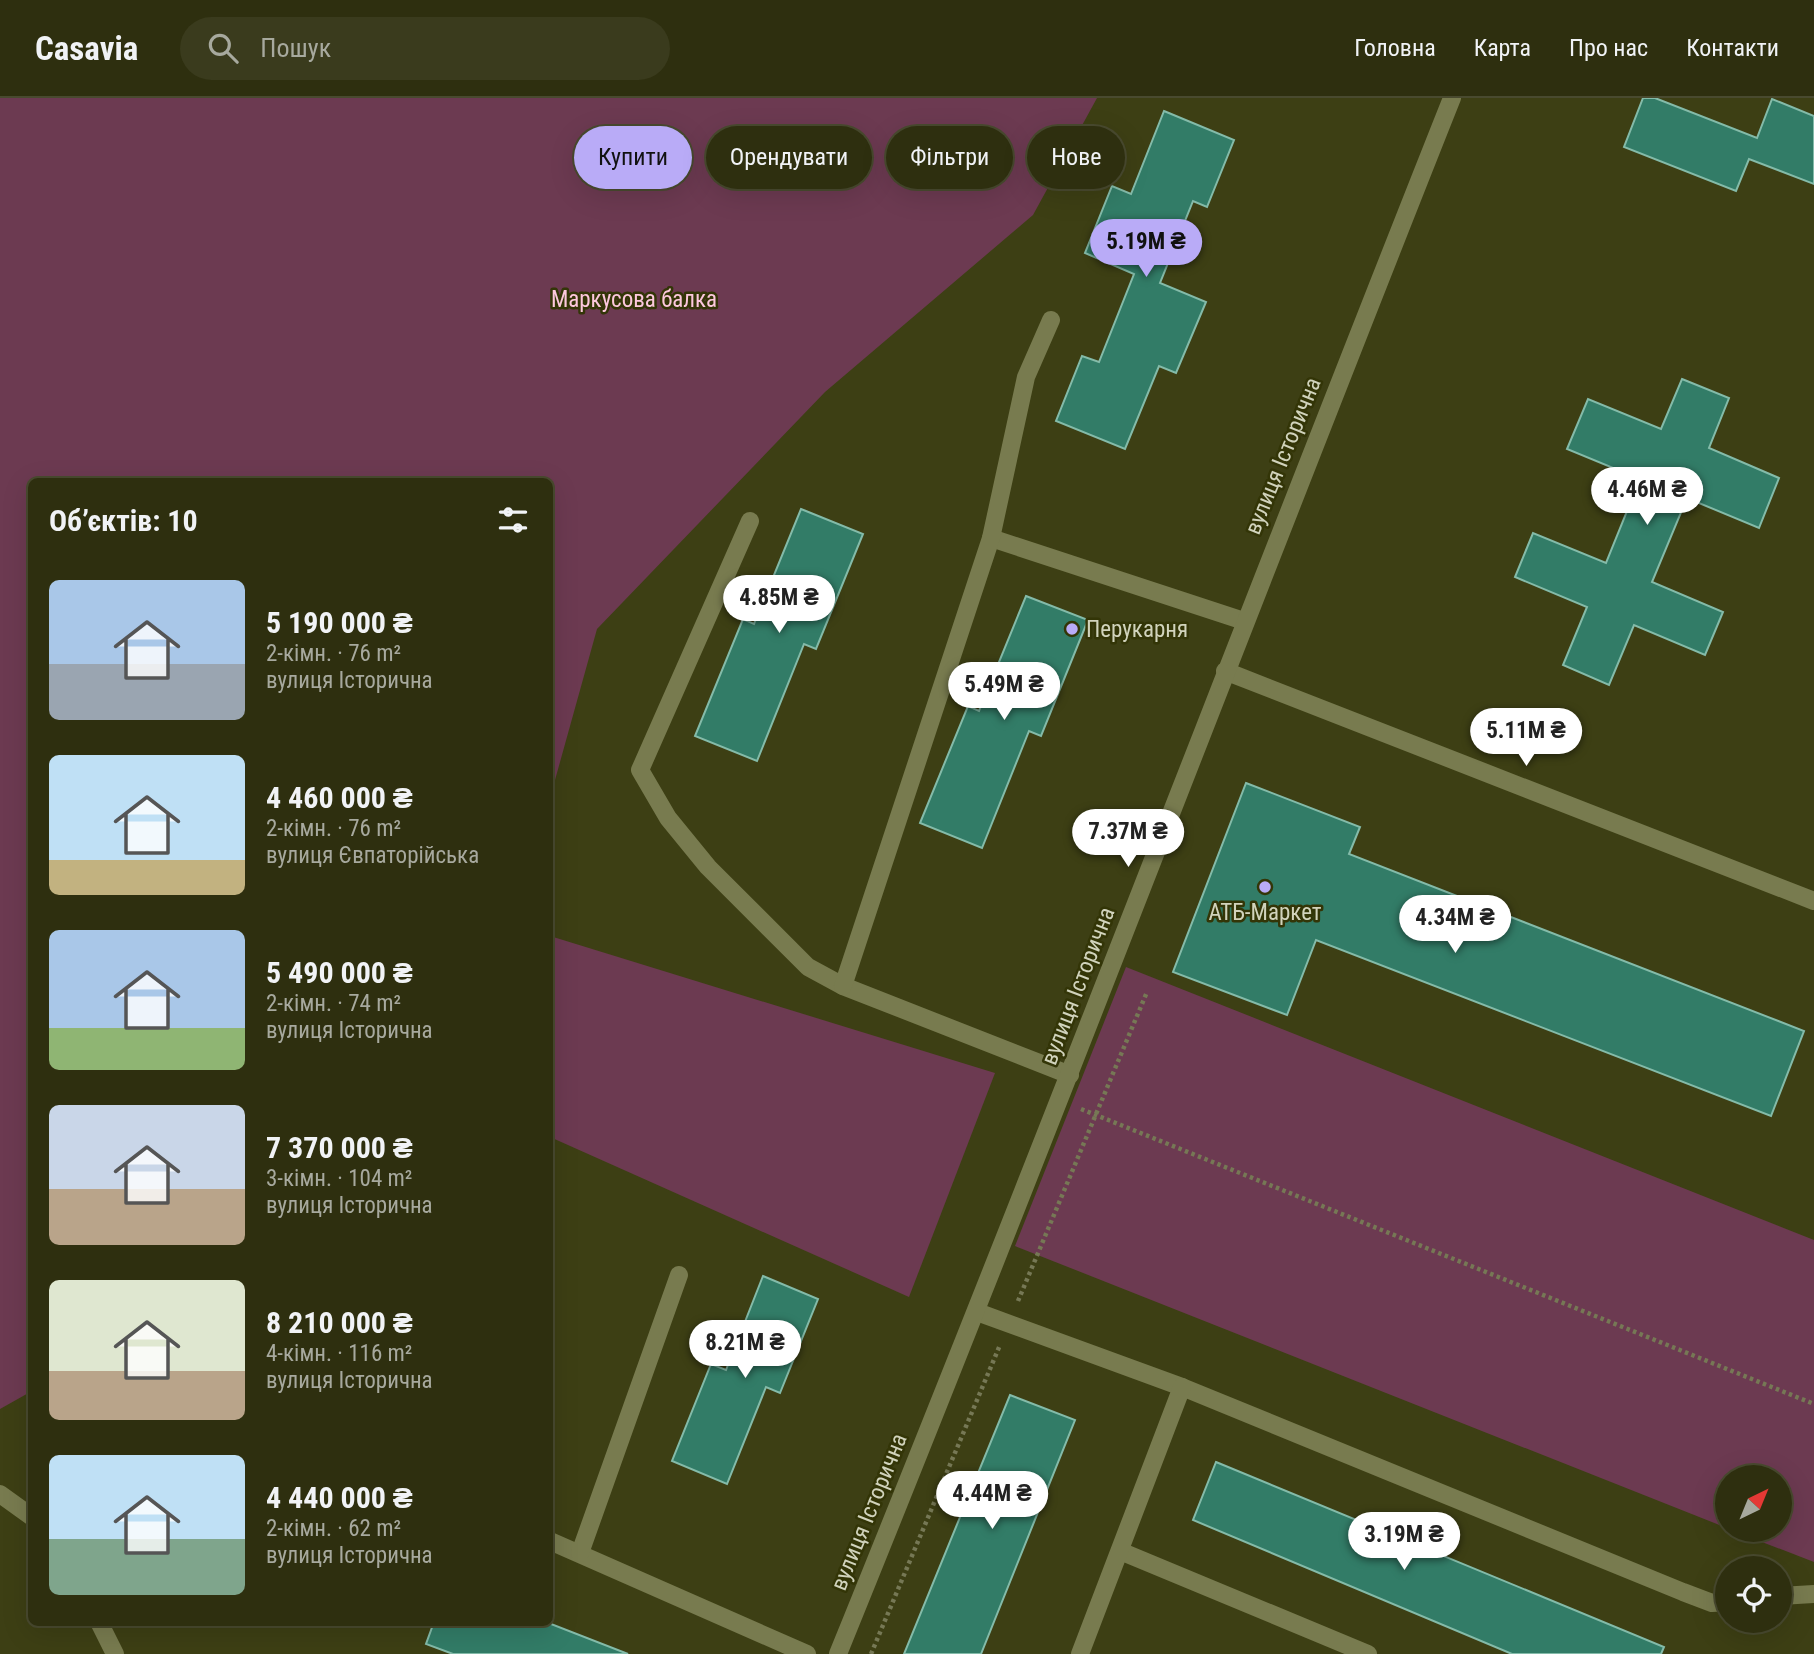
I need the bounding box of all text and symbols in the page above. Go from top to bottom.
search box [180,17,670,80]
text: Casavia [35,29,138,68]
icon: search [204,29,242,67]
text: Пошук [260,33,331,63]
text: Головна [1354,34,1436,62]
text: Карта [1474,34,1531,62]
text: Про нас [1569,34,1648,62]
text: Контакти [1686,34,1779,62]
chip: Купити [574,126,692,189]
chip: Орендувати [706,126,872,189]
chip: Фільтри [886,126,1013,189]
chip: Нове [1027,126,1125,189]
pin: 5.19M ₴ [1081,220,1211,279]
text: 5.19M ₴ [1106,228,1186,255]
park label: Маркусова балка [551,286,717,313]
street label: вулиця Історична [1239,374,1327,538]
pin: 4.46M ₴ [1582,468,1712,527]
text: 4.46M ₴ [1607,476,1687,503]
icon: filters [494,501,532,539]
text: Об’єктів: 10 [49,503,198,538]
pin: 4.85M ₴ [714,575,844,635]
text: 4.85M ₴ [739,584,819,611]
text: 5 190 000 ₴ [266,605,413,640]
icon: home [105,608,189,692]
place label: Перукарня [1086,616,1188,643]
marker: Перукарня [1064,621,1080,637]
text: 2-кімн. · 76 m² [266,640,401,667]
pin: 5.49M ₴ [939,662,1069,722]
text: вулиця Історична [266,667,433,694]
text: 5.49M ₴ [964,671,1044,698]
pin: 5.11M ₴ [1461,708,1591,768]
text: 5.11M ₴ [1486,717,1566,744]
text: 4 460 000 ₴ [266,780,413,815]
icon: home [105,783,189,867]
pin: 7.37M ₴ [1063,810,1193,869]
text: 2-кімн. · 76 m² [266,815,401,842]
text: 7.37M ₴ [1088,818,1168,845]
text: вулиця Євпаторійська [266,842,479,869]
marker: АТБ-Маркет [1257,879,1273,895]
pin: 4.34M ₴ [1390,896,1520,955]
place label: АТБ-Маркет [1208,899,1322,926]
street label: вулиця Історична [1036,903,1120,1069]
text: 4.34M ₴ [1415,904,1495,931]
text: 5 490 000 ₴ [266,955,413,990]
icon: home [105,958,189,1042]
text: 2-кімн. · 74 m² [266,990,401,1017]
text: вулиця Історична [266,1017,433,1044]
text: 7 370 000 ₴ [266,1130,413,1165]
icon: home [105,1133,189,1217]
text: 3-кімн. · 104 m² [266,1165,412,1192]
text: вулиця Історична [266,1192,433,1219]
text: 8 210 000 ₴ [266,1305,413,1340]
icon: home [105,1308,189,1392]
pin: 8.21M ₴ [680,1320,810,1380]
text: 8.21M ₴ [705,1329,785,1356]
text: 4-кімн. · 116 m² [266,1340,412,1367]
text: вулиця Історична [266,1367,433,1394]
street label: вулиця Історична [825,1430,913,1594]
north arrow [1715,1465,1792,1542]
map controls [1715,1465,1792,1633]
pin: 4.44M ₴ [927,1472,1057,1531]
text: 4 440 000 ₴ [266,1480,413,1515]
text: 4.44M ₴ [952,1480,1032,1507]
icon: home [105,1483,189,1567]
pin: 3.19M ₴ [1339,1512,1469,1572]
text: 2-кімн. · 62 m² [266,1515,401,1542]
text: 3.19M ₴ [1364,1521,1444,1548]
text: вулиця Історична [266,1542,433,1569]
button: locate [1715,1556,1792,1633]

